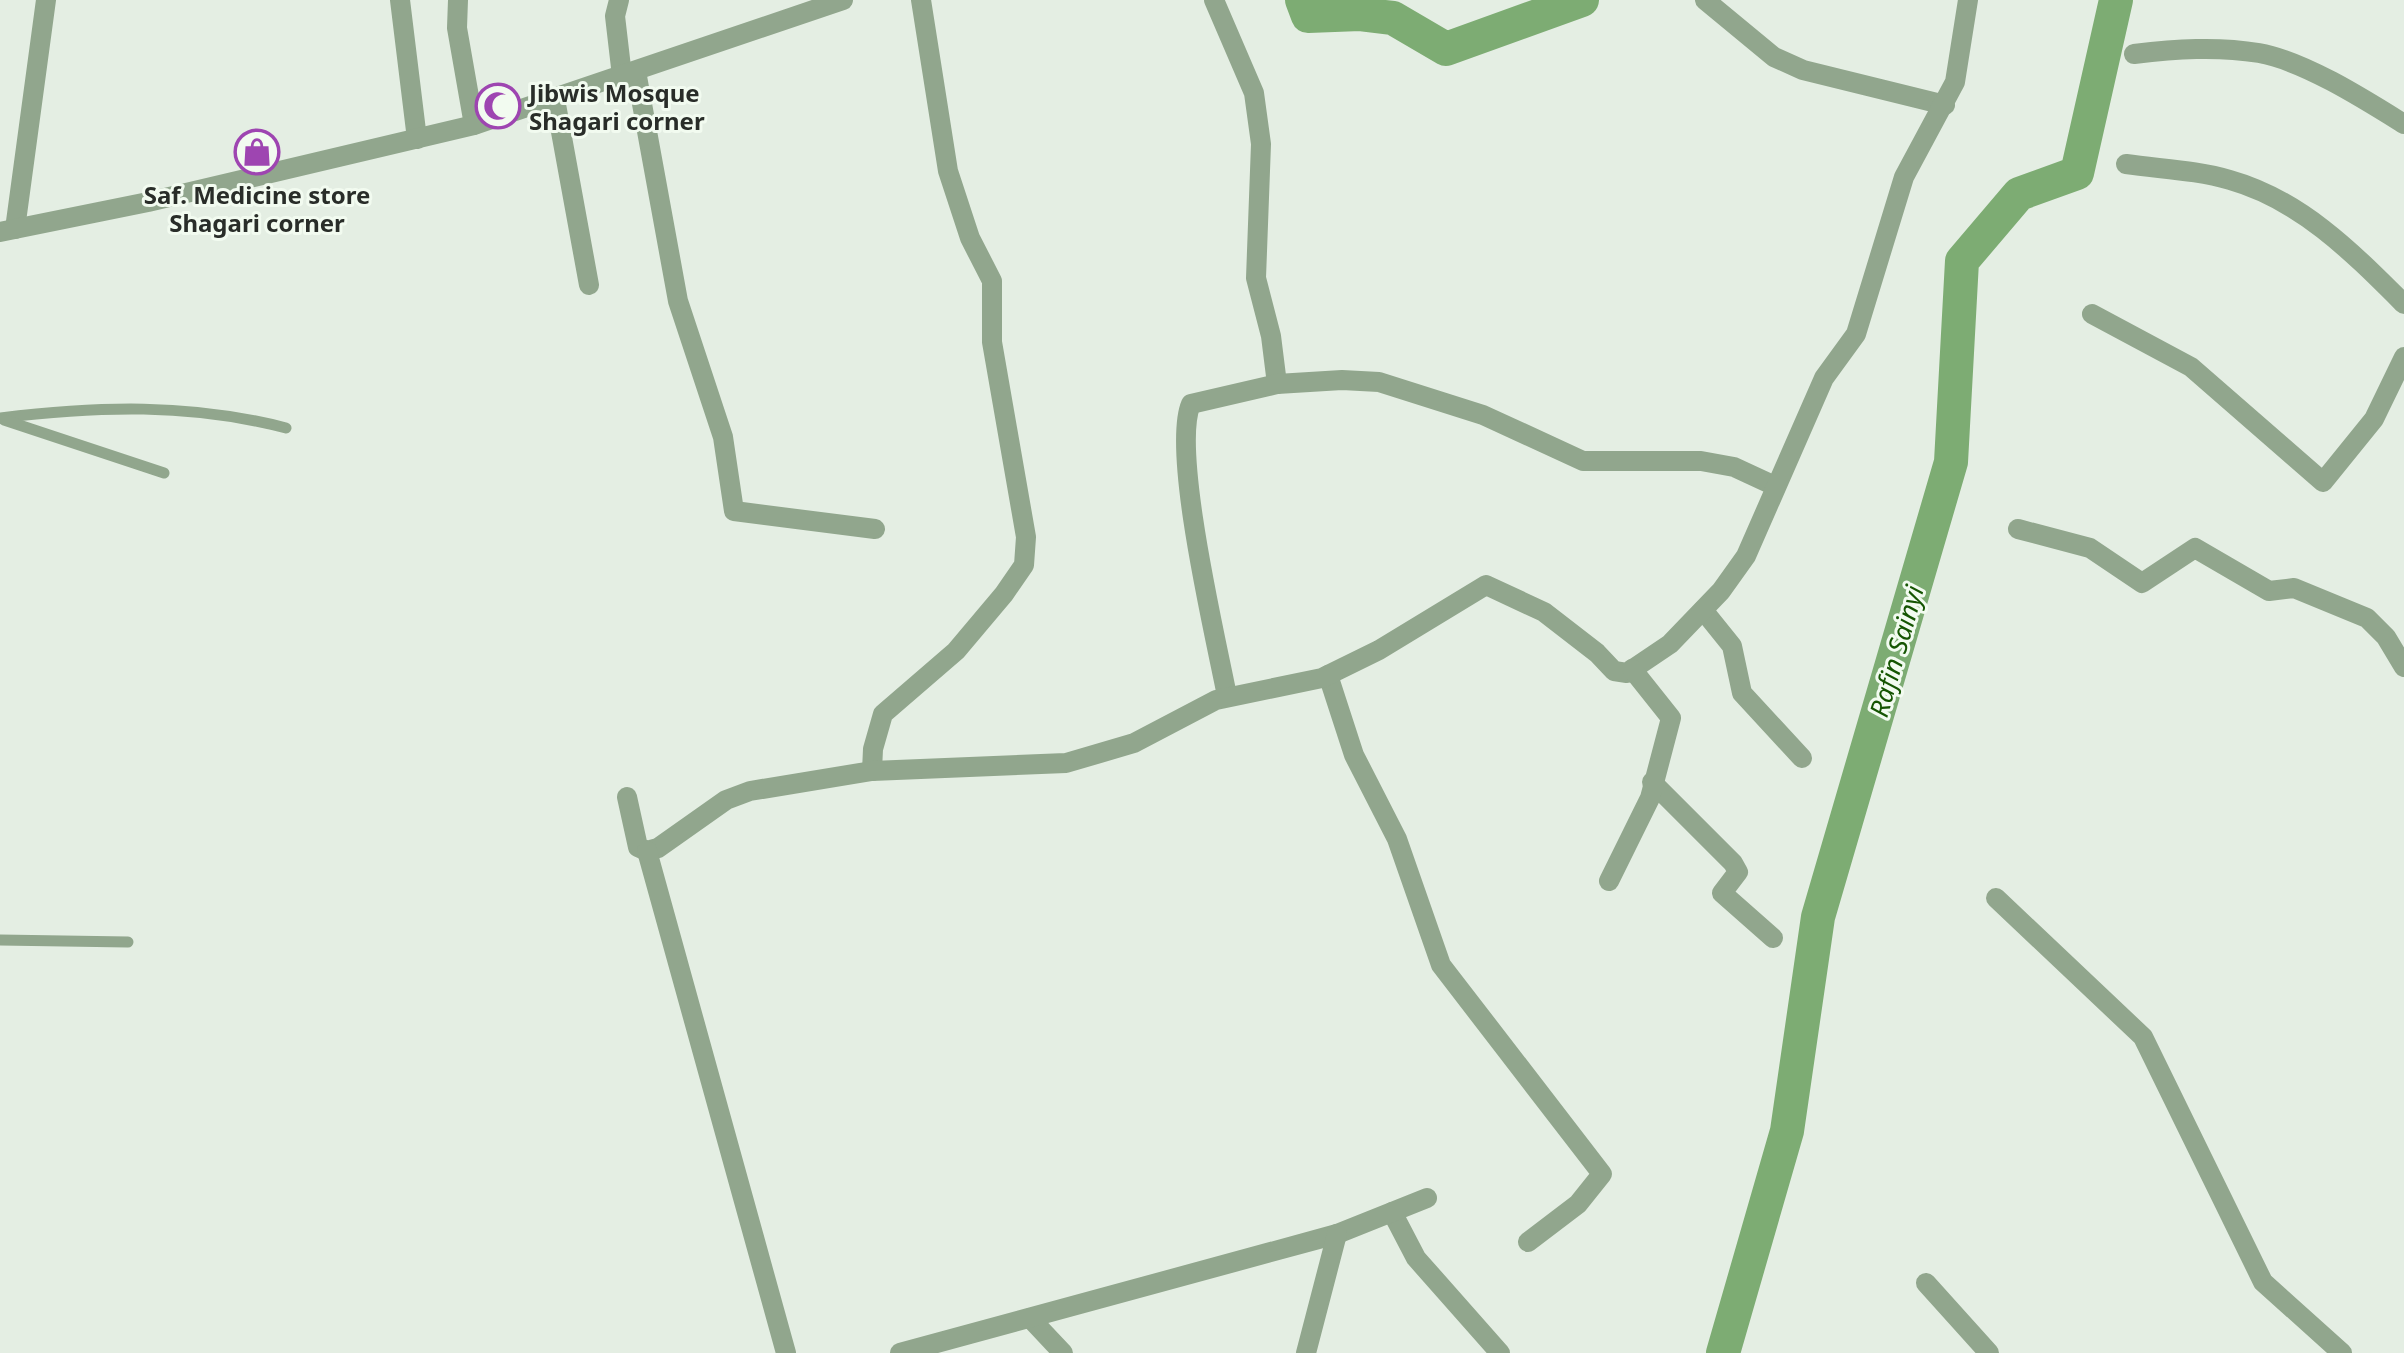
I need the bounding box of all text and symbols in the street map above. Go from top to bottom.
place label: Jibwis Mosque Shagari corner [527,76,705,137]
mosque icon: Jibwis Mosque Shagari corner [474,82,522,130]
shop icon: Saf. Medicine store Shagari corner [233,128,281,176]
place label: Saf. Medicine store Shagari corner [144,178,370,239]
water label: Rafin Sainyi [1860,580,1932,721]

